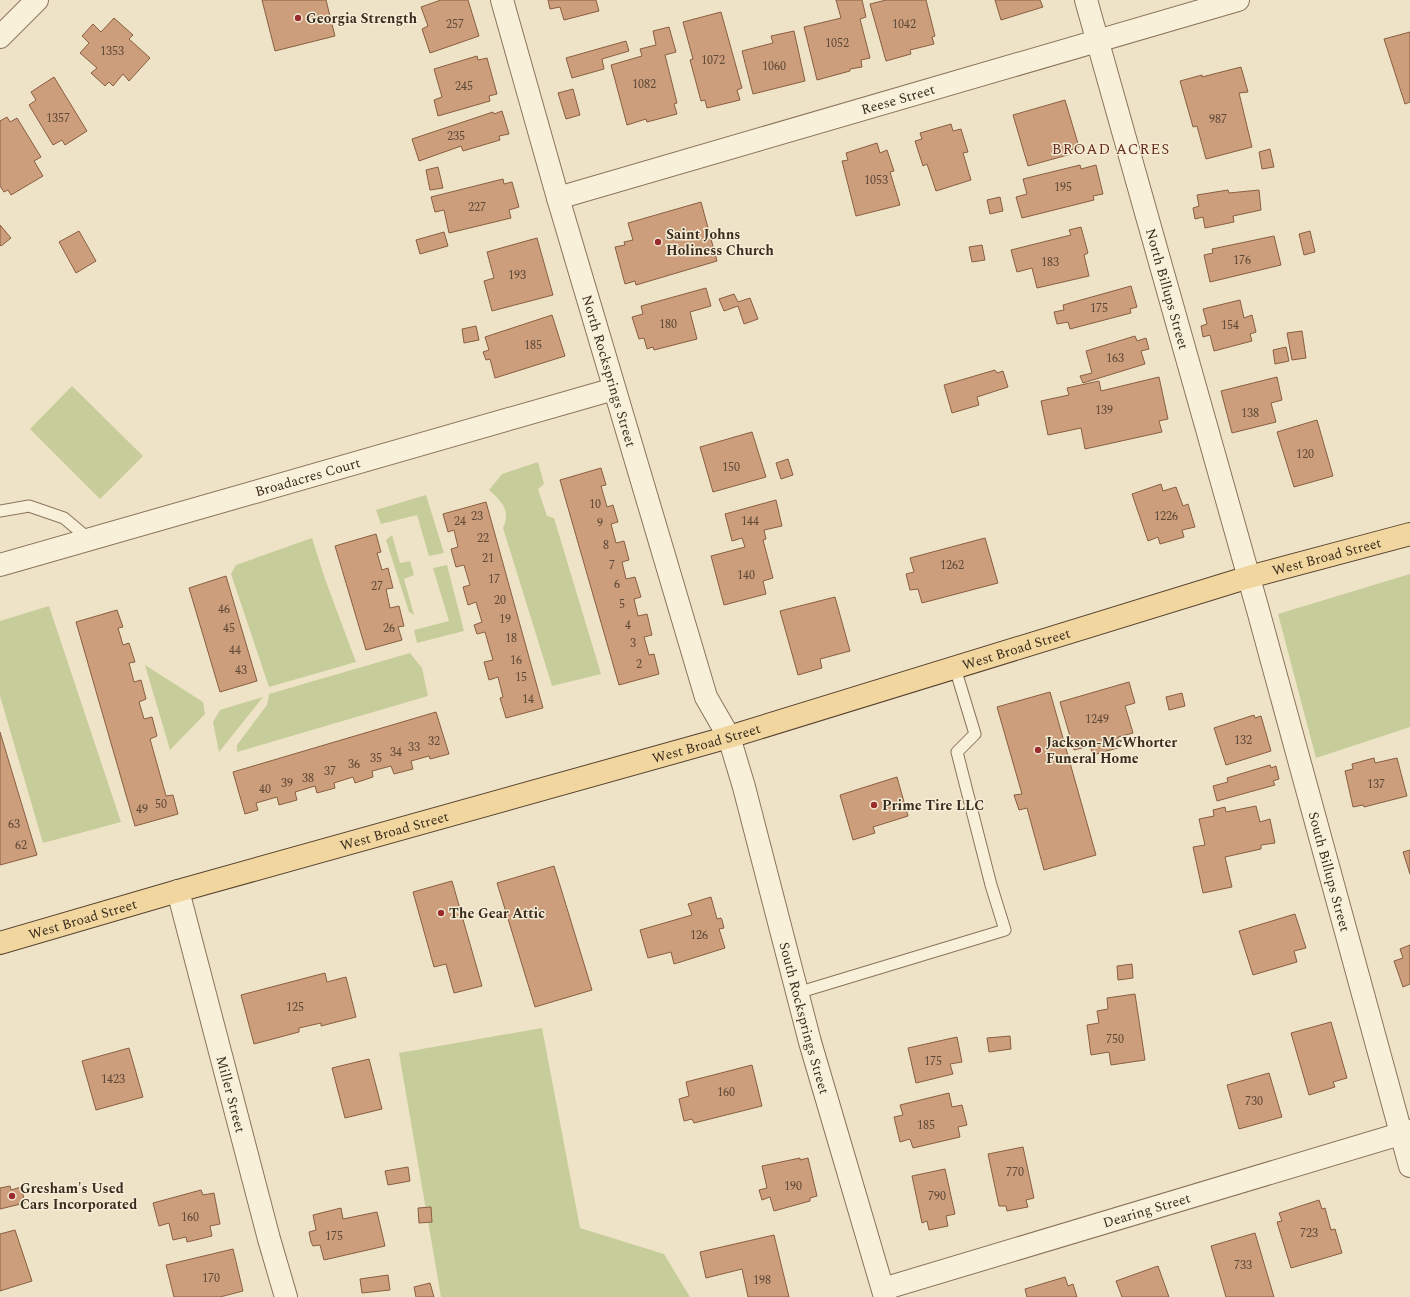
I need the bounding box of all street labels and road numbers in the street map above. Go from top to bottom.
street label: Reese Street [859,79,937,120]
street label: North Billups Street [1140,226,1194,352]
street label: North Rocksprings Street [576,292,641,450]
street label: Broadacres Court [253,452,363,502]
street label: West Broad Street [1270,532,1384,581]
street label: West Broad Street [960,623,1073,676]
street label: West Broad Street [650,718,763,769]
street label: West Broad Street [338,806,451,856]
street label: South Billups Street [1303,809,1355,934]
street label: West Broad Street [26,894,139,945]
street label: South Rocksprings Street [774,940,835,1097]
street label: Miller Street [211,1054,251,1135]
street label: Dearing Street [1100,1187,1193,1234]

